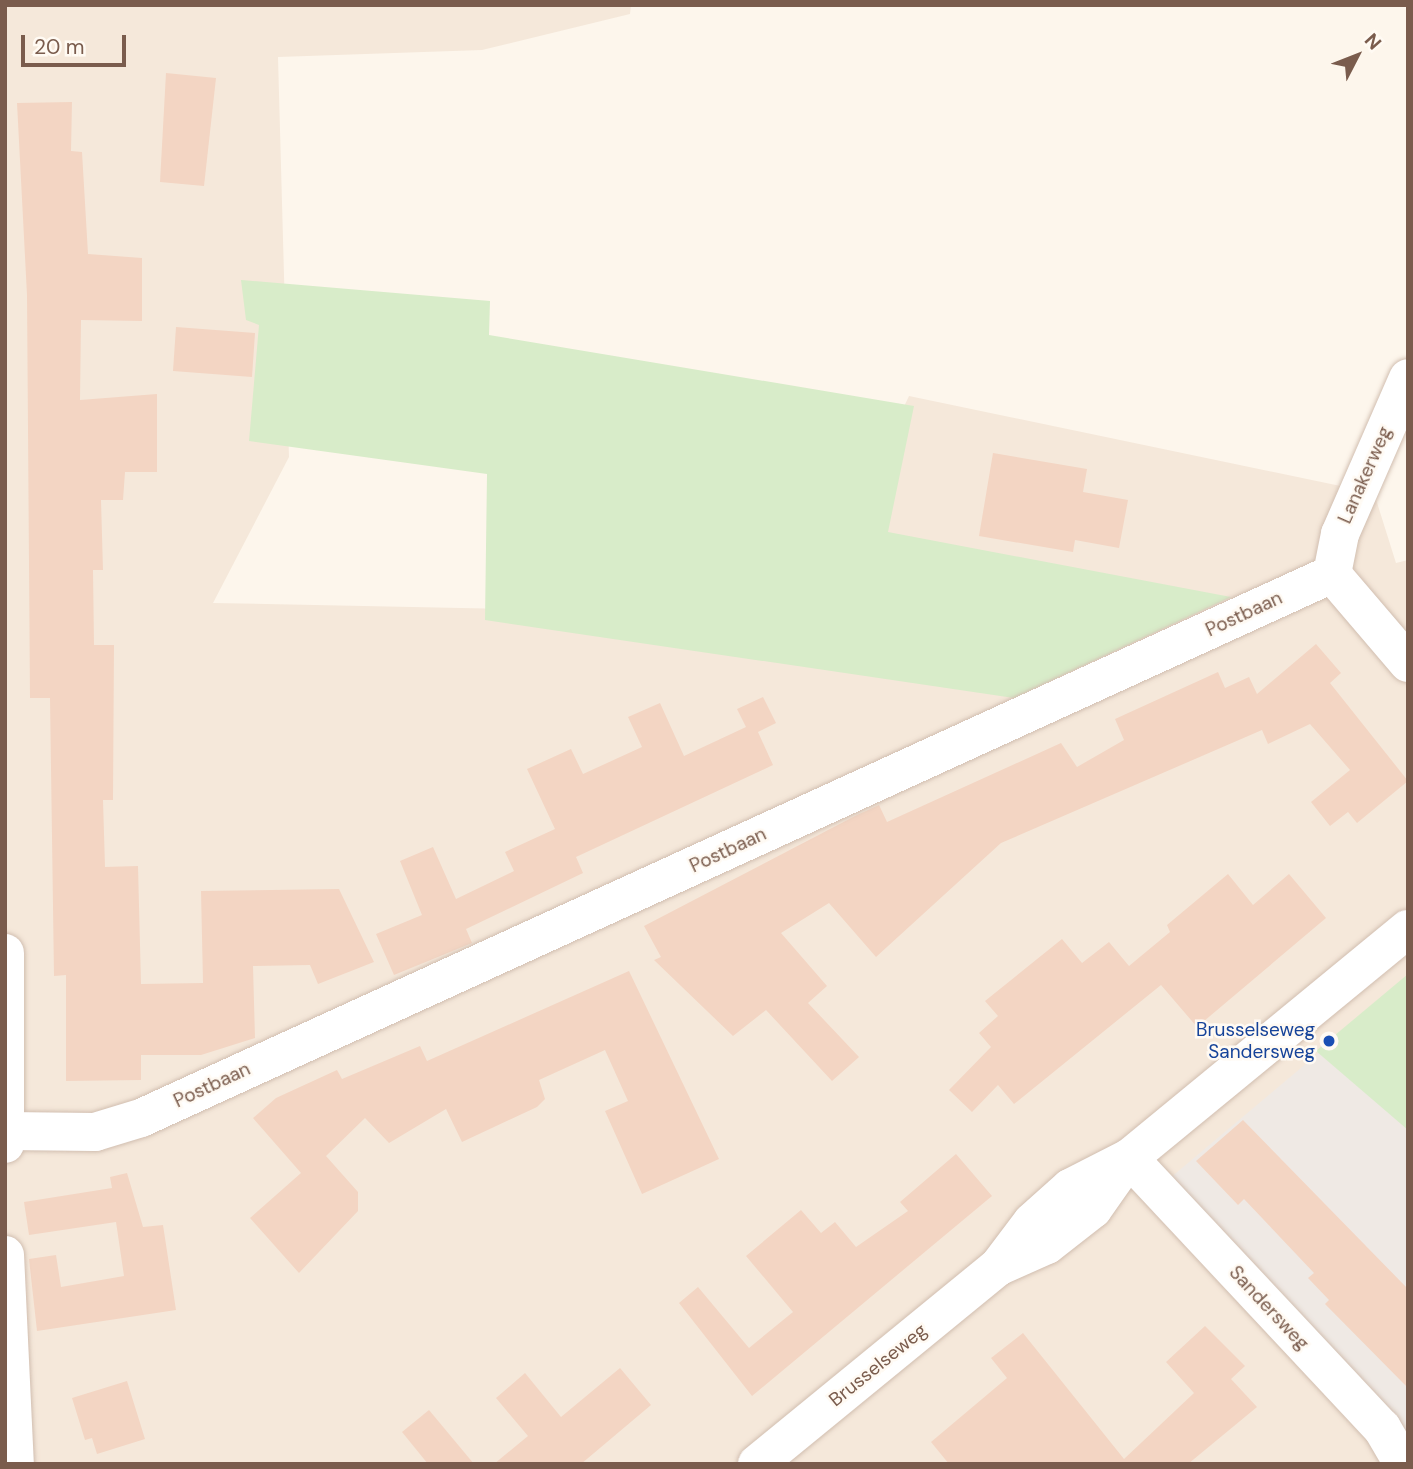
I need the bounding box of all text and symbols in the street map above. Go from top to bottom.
scale bar [24,21,130,65]
north arrow [1322,21,1392,91]
text: N [1359,28,1387,55]
text: 20 m [34,33,85,61]
street label: Lanakerweg [1333,423,1397,527]
street label: Postbaan [1202,586,1286,642]
street label: Postbaan [686,822,770,878]
place label: Brusselseweg Sandersweg [1196,1019,1315,1063]
marker: Brusselseweg Sandersweg [1321,1033,1337,1049]
street label: Postbaan [170,1057,254,1113]
street label: Sandersweg [1224,1261,1314,1355]
street label: Brusselseweg [825,1319,931,1411]

